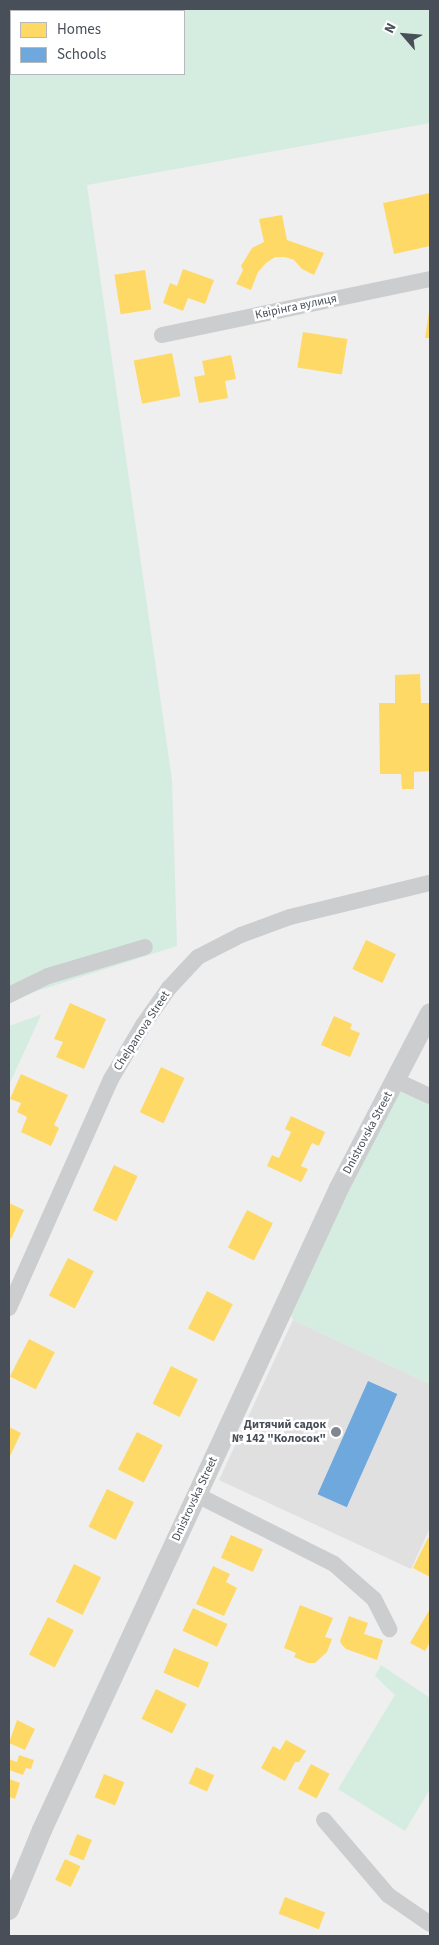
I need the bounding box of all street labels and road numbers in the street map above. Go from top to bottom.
street label: Квірінга вулиця [254,291,338,323]
street label: Chelpanova Street [111,989,173,1073]
street label: Dnistrovska Street [340,1089,396,1177]
street label: Dnistrovska Street [169,1455,221,1543]

